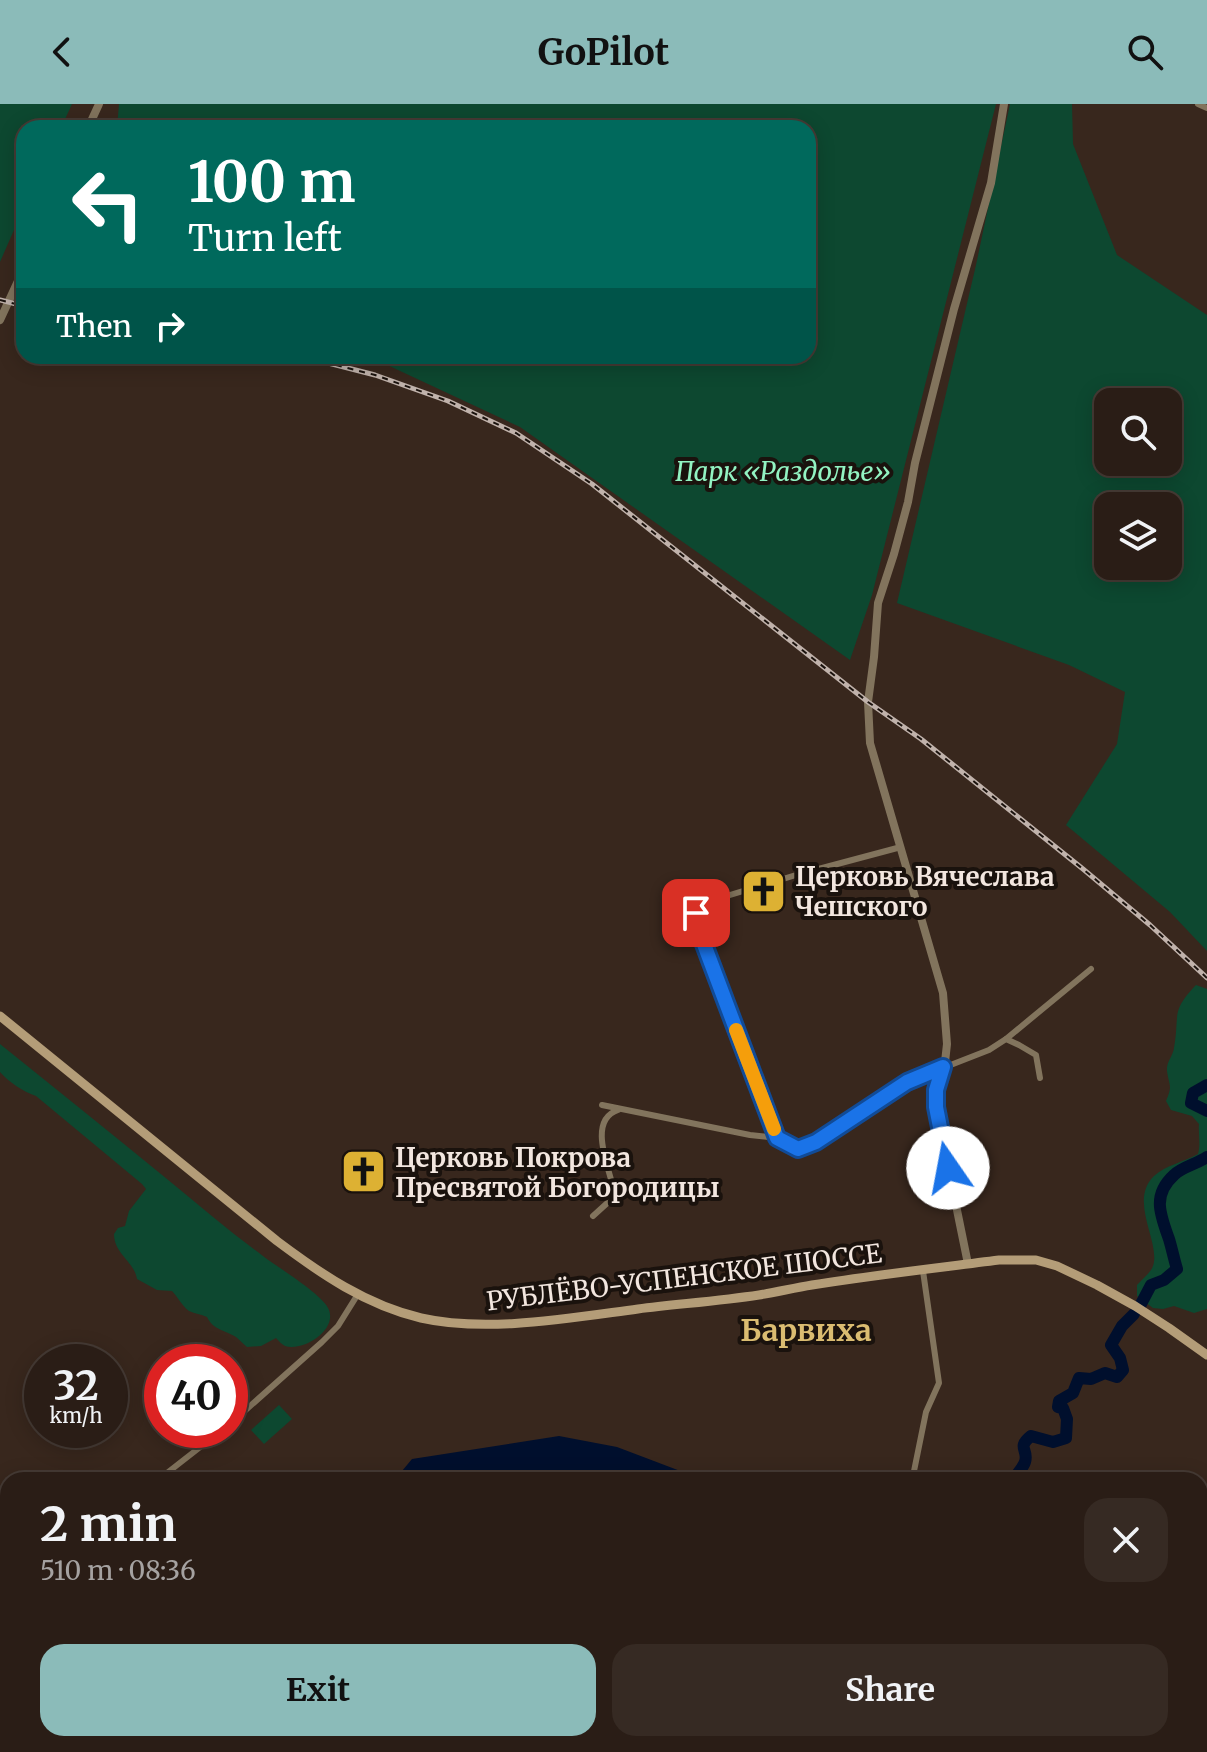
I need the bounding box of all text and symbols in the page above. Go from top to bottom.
icon: back [40,30,84,74]
text: GoPilot [538,30,669,75]
icon: search [1123,30,1167,74]
text: 100 m [188,147,356,217]
icon: left [56,152,160,256]
text: Turn left [188,216,342,261]
icon: right [148,304,192,348]
text: Then [56,307,132,345]
map controls [1094,388,1182,580]
button: search [1094,388,1182,476]
park label: Парк «Раздолье» [675,455,891,488]
button: layers [1094,492,1182,580]
place label: Церковь Вячеслава Чешского [795,860,1055,923]
church icon: Церковь Вячеслава Чешского [740,867,788,915]
pin [662,879,730,947]
icon: arrive [674,891,718,935]
position arrow [906,1126,990,1210]
place label: Церковь Покрова Пресвятой Богородицы [395,1141,720,1204]
church icon: Церковь Покрова Пресвятой Богородицы [340,1148,388,1196]
street label: РУБЛЁВО-УСПЕНСКОЕ ШОССЕ [484,1236,884,1318]
district label: Барвиха [740,1311,872,1349]
speed limit sign: 40 [144,1344,248,1448]
text: 32 [53,1361,99,1411]
text: km/h [50,1403,102,1428]
text: 2 min [40,1494,177,1554]
button: close [1084,1498,1168,1582]
text: 510 m · 08:36 [40,1554,196,1587]
button: Exit [40,1644,596,1736]
button: Share [612,1644,1168,1736]

